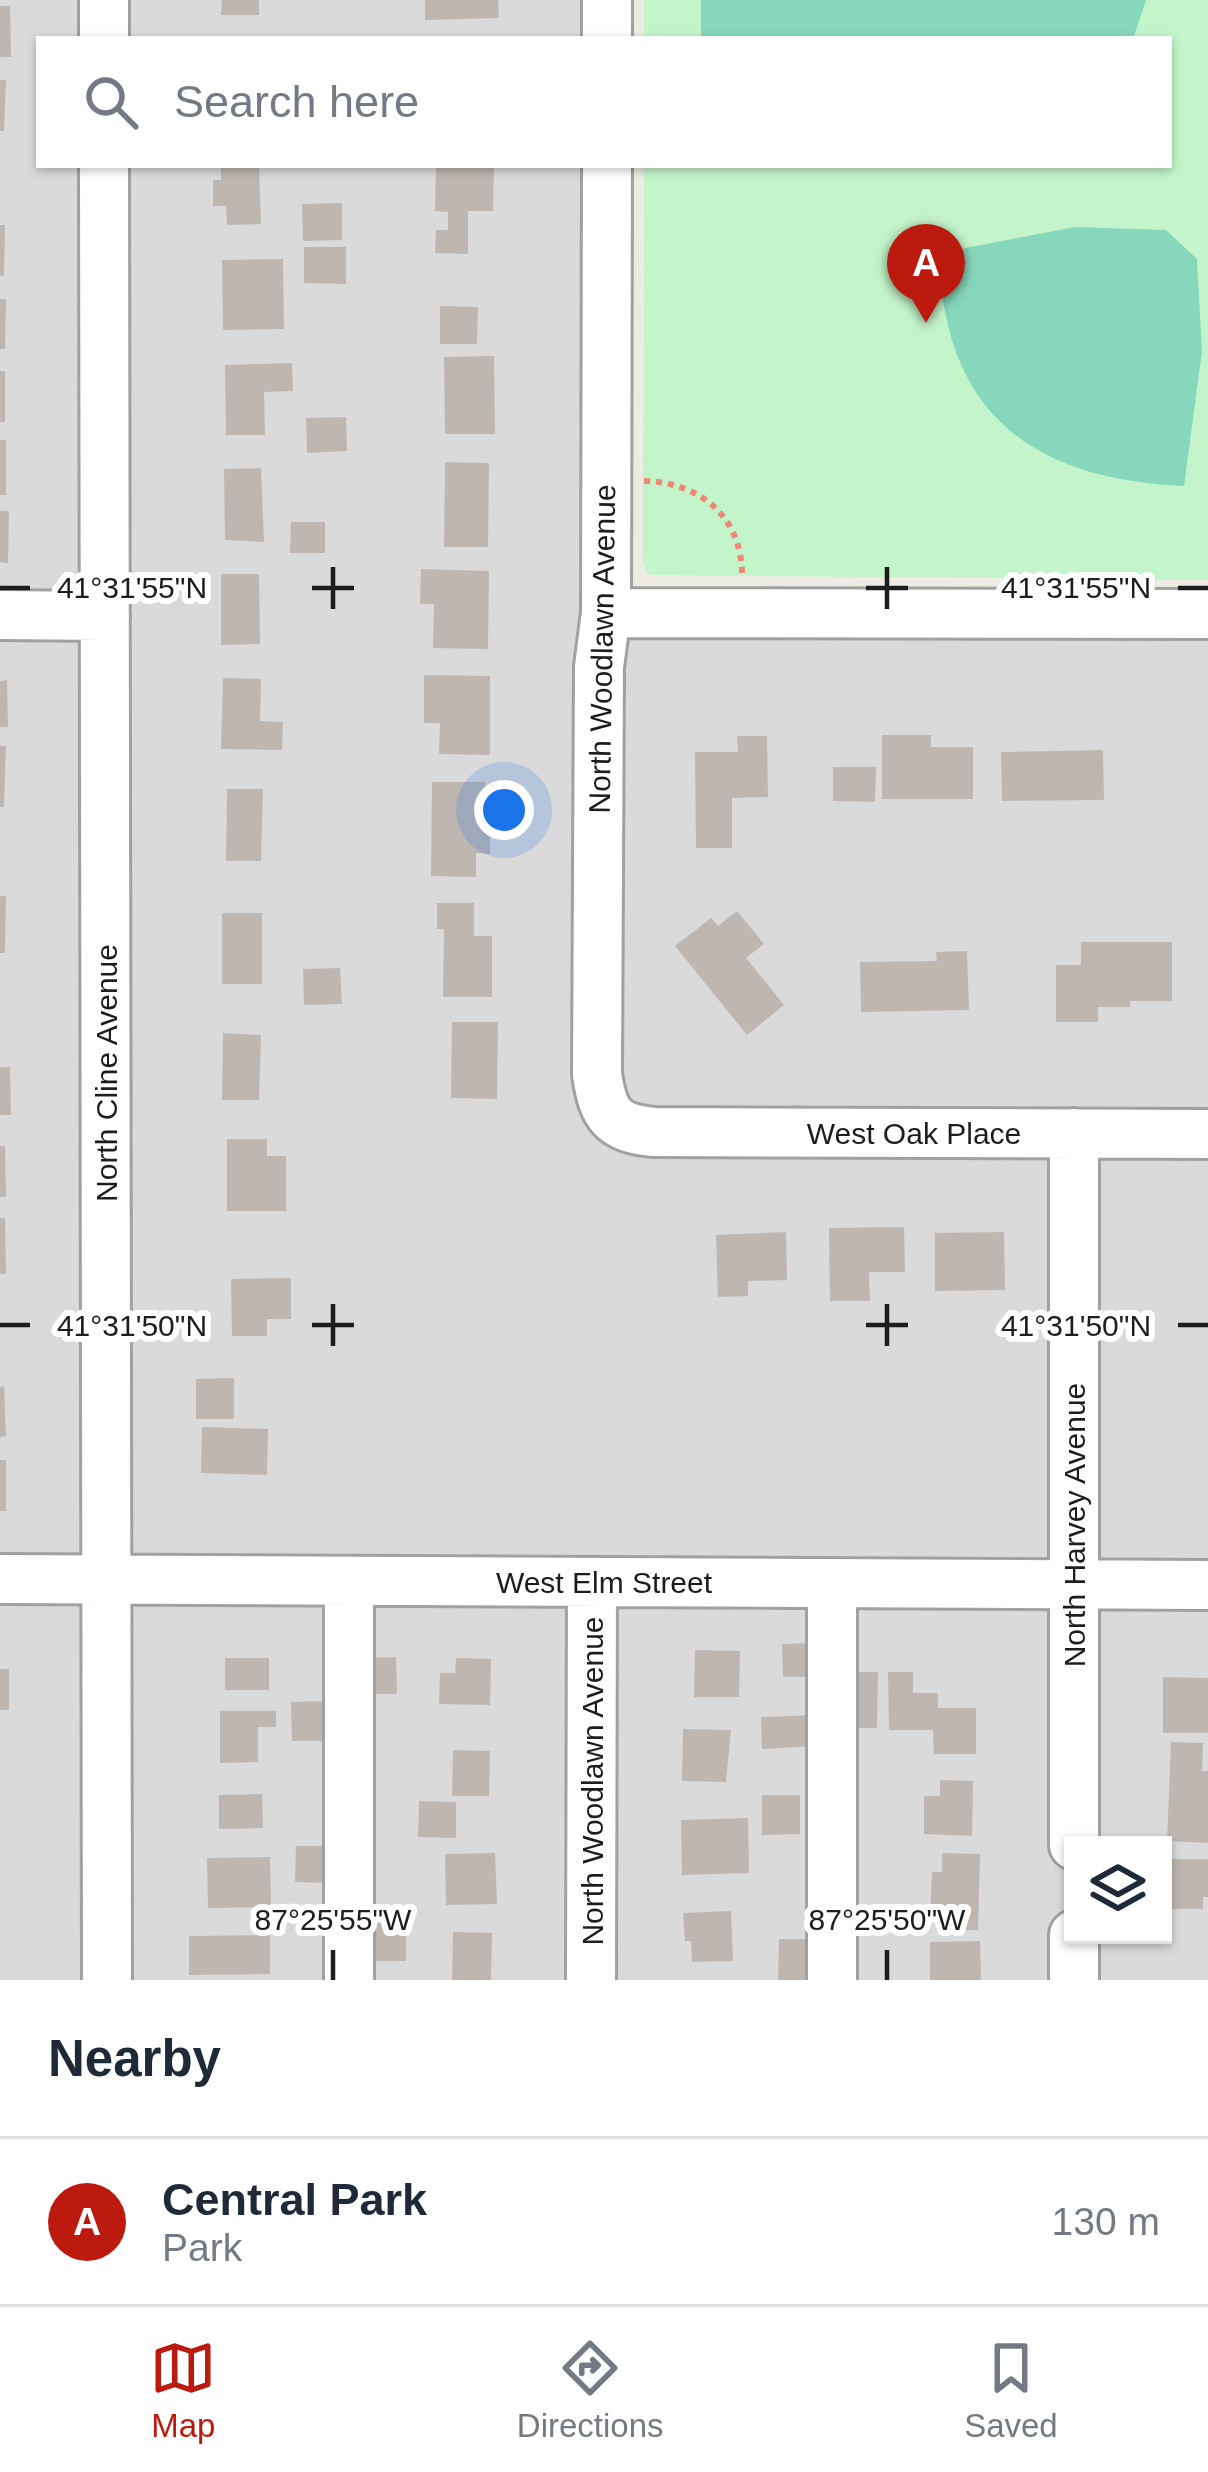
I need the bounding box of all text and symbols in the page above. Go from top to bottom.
search box [36,36,1172,168]
icon: search [78,69,144,135]
text: Search here [174,76,419,127]
pin: A [887,224,965,323]
street label: North Woodlawn Avenue [583,484,621,814]
text: 41°31'55"N [57,571,207,604]
text: 41°31'55"N [1001,571,1151,604]
your location [474,780,534,840]
street label: North Cline Avenue [90,944,123,1202]
street label: West Oak Place [807,1117,1021,1150]
text: 41°31'50"N [57,1309,207,1342]
text: 41°31'50"N [1001,1309,1151,1342]
street label: North Harvey Avenue [1058,1383,1091,1667]
street label: West Elm Street [496,1566,713,1599]
street label: North Woodlawn Avenue [576,1616,609,1946]
map controls [1064,1836,1172,1944]
button: layers [1064,1836,1172,1944]
text: 87°25'55"W [255,1903,412,1936]
text: 87°25'50"W [809,1903,966,1936]
text: Nearby [48,2030,221,2087]
text: Central Park [162,2174,427,2225]
text: A [73,2200,101,2243]
text: 130 m [1052,2200,1160,2243]
text: Park [162,2226,242,2269]
tab: Map [150,2335,216,2445]
tab: Directions [517,2335,664,2445]
tab: Saved [964,2335,1058,2445]

